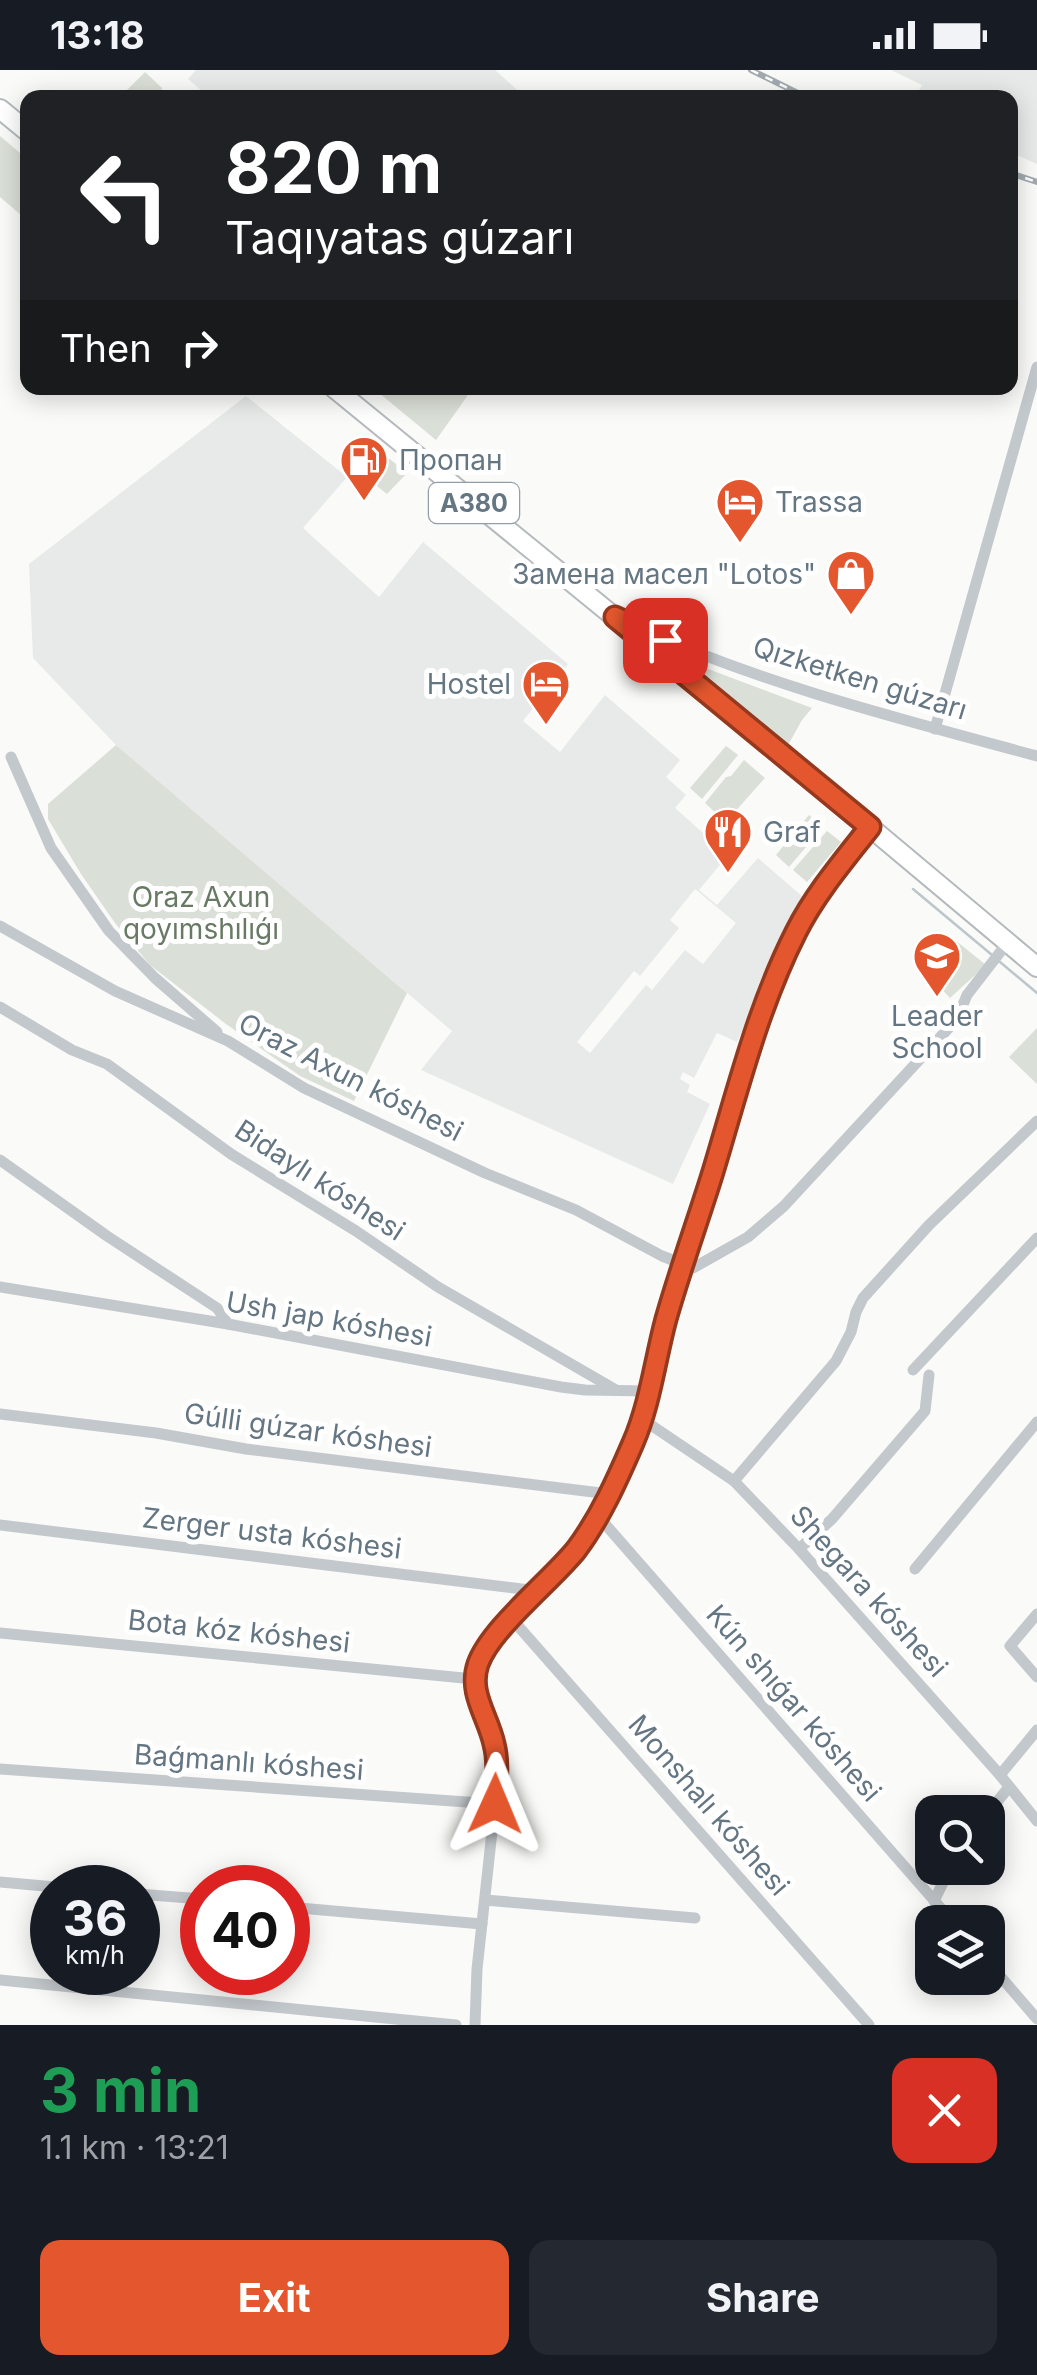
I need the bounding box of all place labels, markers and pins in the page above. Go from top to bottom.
fuel station icon: Пропан [338,434,390,502]
place label: Пропан [399,443,502,477]
hotel icon: Trassa [714,476,766,544]
place label: Trassa [775,485,863,519]
shop icon: Замена масел "Lotos" [825,548,877,616]
place label: Замена масел "Lotos" [512,557,816,591]
pin [623,598,708,683]
hotel icon: Hostel [520,658,572,726]
place label: Hostel [427,667,511,701]
restaurant icon: Graf [702,806,754,874]
place label: Graf [763,815,821,849]
school or university icon: Leader School [911,930,963,998]
place label: Leader School [891,999,983,1065]

